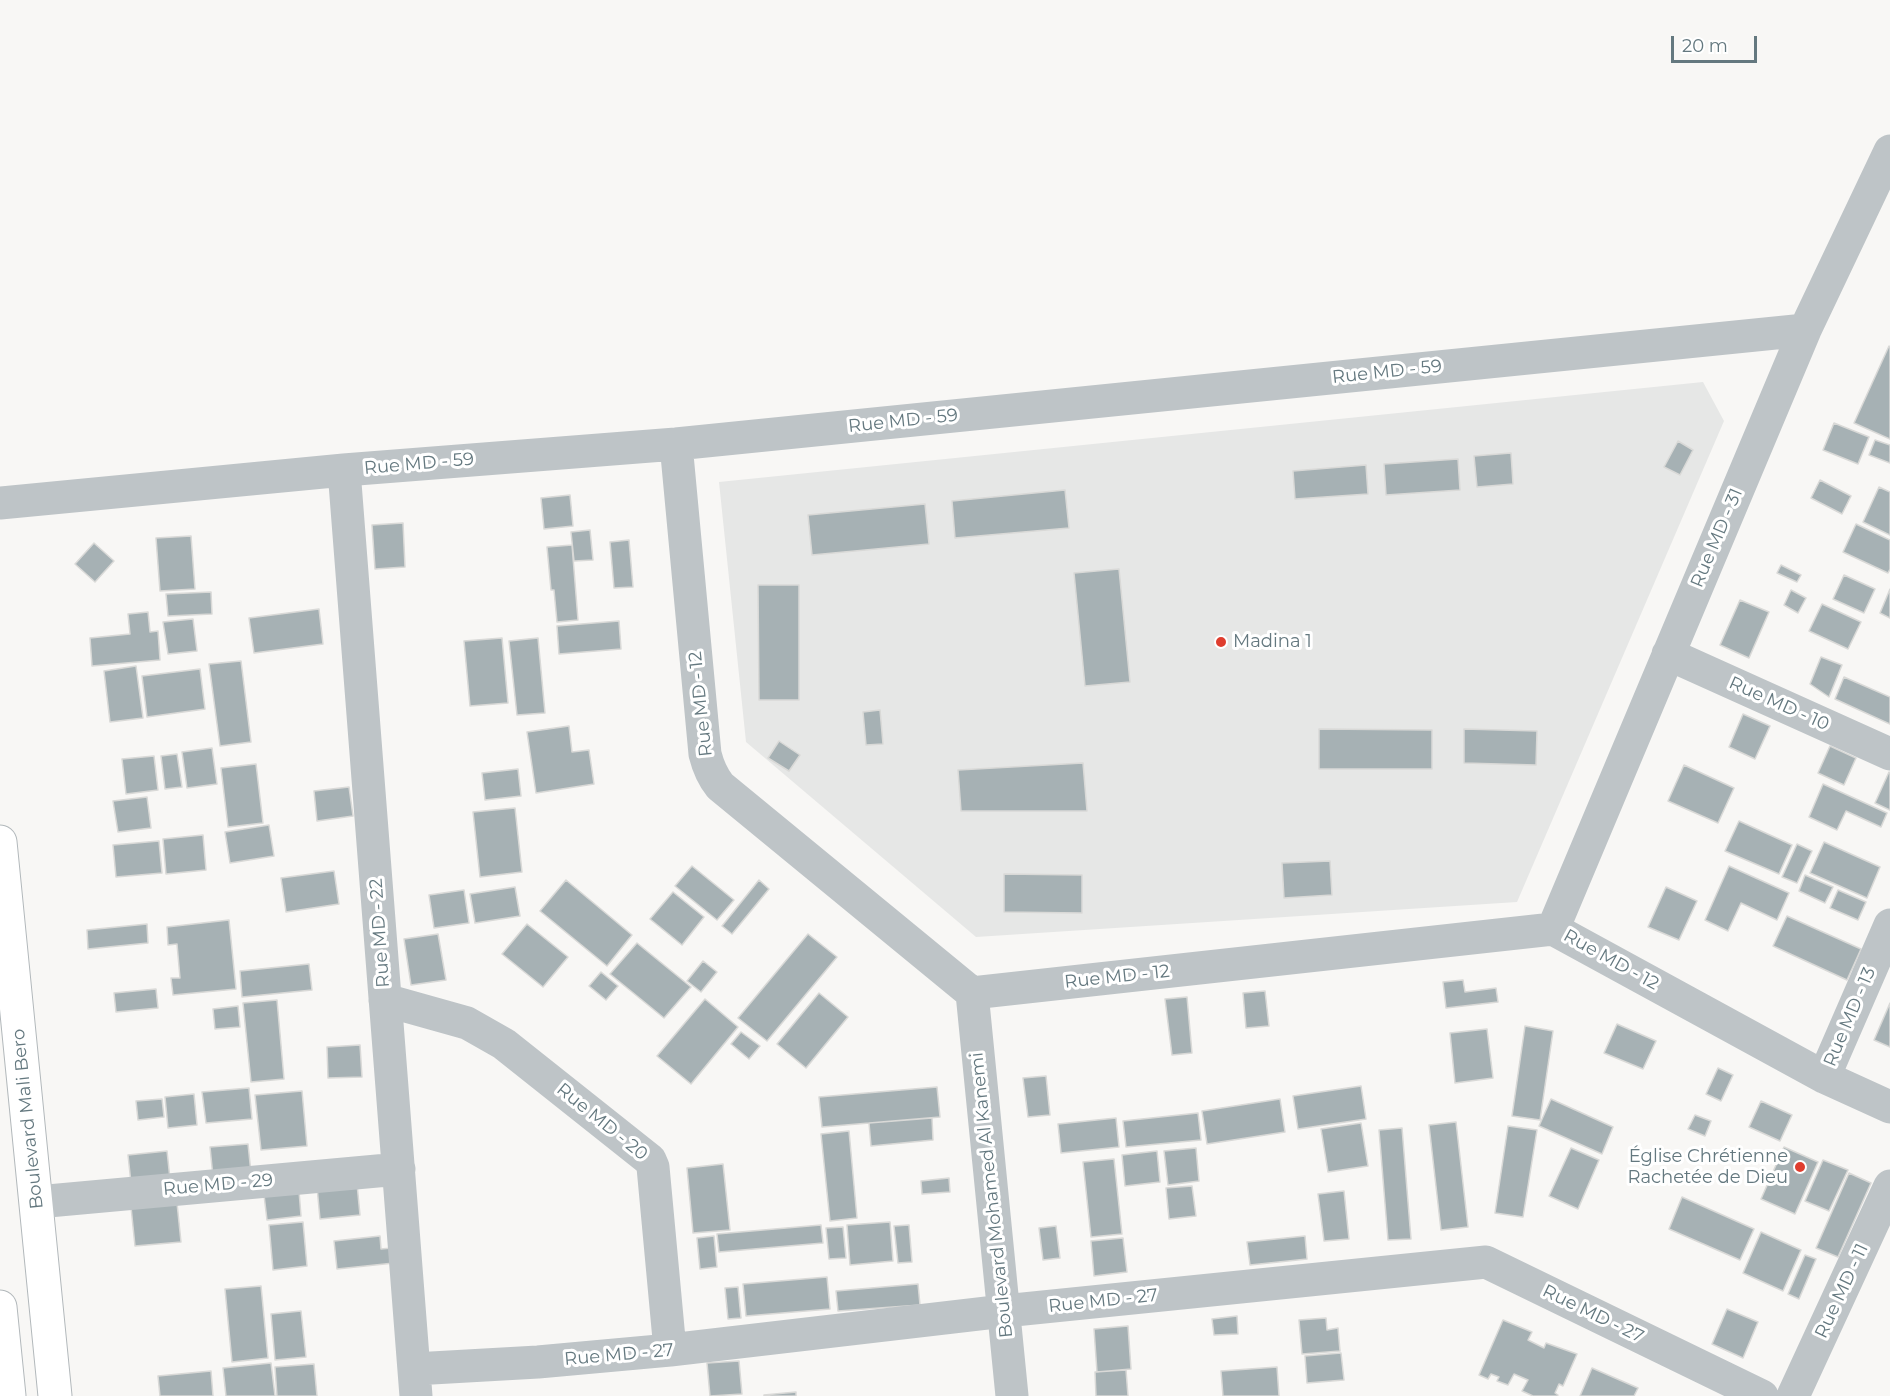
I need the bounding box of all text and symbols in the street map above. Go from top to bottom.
scale bar [1674,24,1760,62]
text: 20 m [1682,35,1728,57]
street label: Rue MD - 59 [1331,355,1443,389]
street label: Rue MD - 59 [847,404,959,438]
street label: Rue MD - 59 [363,448,475,480]
street label: Rue MD - 31 [1686,485,1748,591]
place label: Madina 1 [1233,631,1312,653]
marker: Madina 1 [1214,635,1228,649]
street label: Rue MD - 12 [685,650,717,758]
street label: Rue MD - 10 [1726,672,1832,736]
street label: Rue MD - 22 [365,878,395,988]
street label: Rue MD - 12 [1560,925,1662,995]
street label: Rue MD - 12 [1063,961,1171,993]
street label: Rue MD - 13 [1819,964,1881,1070]
street label: Boulevard Mali Bero [8,1028,48,1210]
street label: Boulevard Mohamed Al Kanemi [966,1051,1018,1339]
street label: Rue MD - 20 [552,1079,652,1165]
place label: Église Chrétienne Rachetée de Dieu [1628,1146,1788,1188]
marker: Église Chrétienne Rachetée de Dieu [1793,1160,1807,1174]
street label: Rue MD - 29 [162,1169,274,1201]
street label: Rue MD - 11 [1811,1240,1873,1342]
street label: Rue MD - 27 [1539,1280,1647,1348]
street label: Rue MD - 27 [1047,1285,1159,1317]
street label: Rue MD - 27 [563,1339,675,1371]

